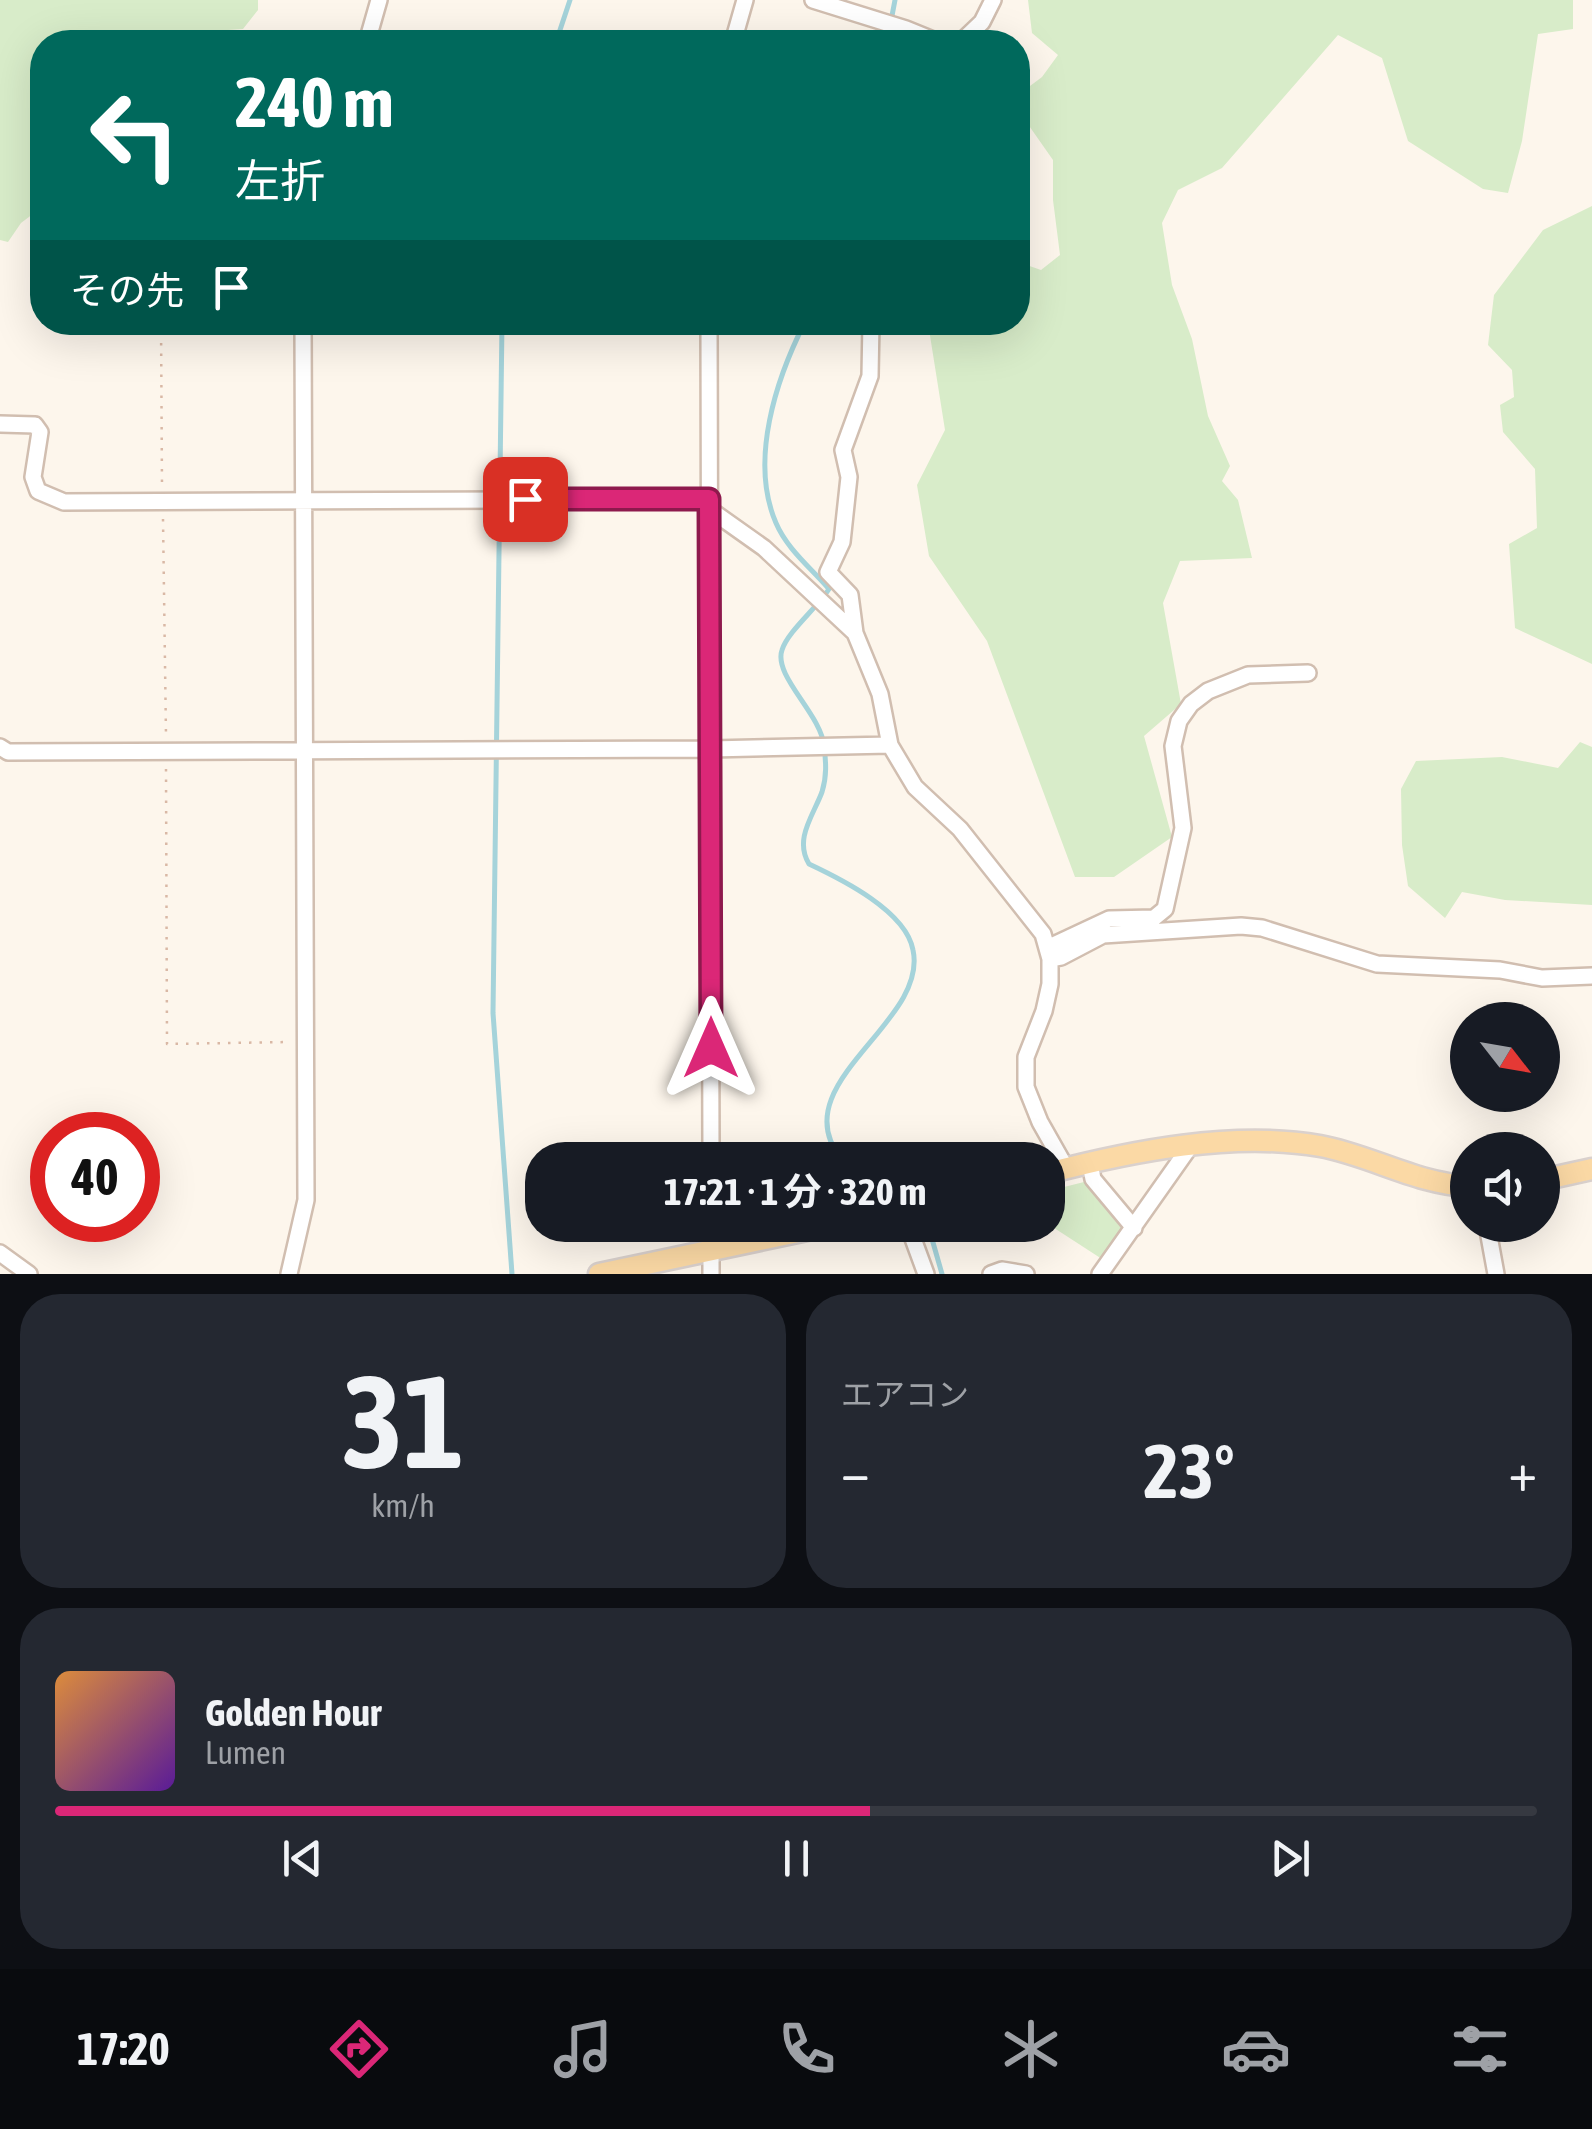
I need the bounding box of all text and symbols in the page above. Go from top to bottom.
text: 240 m [235,62,394,142]
icon: left [70,70,200,200]
text: 左折 [235,155,325,207]
icon: arrive [204,260,259,315]
text: その先 [70,269,184,312]
pin [483,457,568,542]
icon: arrive [498,472,553,527]
position arrow [659,996,763,1100]
north arrow [1450,1002,1560,1112]
map controls [1450,1002,1560,1242]
speed limit sign: 40 [30,1112,160,1242]
button: sound [1450,1132,1560,1242]
text: 17:21 · 1 分 · 320 m [664,1170,926,1213]
text: 31 [342,1347,464,1496]
text: エアコン [841,1376,969,1413]
text: 23° [1143,1428,1235,1514]
text: − [841,1440,870,1503]
text: + [1508,1440,1537,1503]
text: km/h [371,1487,435,1524]
text: Golden Hour [205,1691,381,1734]
text: Lumen [205,1734,286,1771]
icon: previous [275,1831,330,1886]
icon: pause [769,1831,824,1886]
icon: next [1263,1831,1318,1886]
icon: directions [324,2014,394,2084]
icon: music [548,2014,618,2084]
icon: phone [772,2014,842,2084]
icon: climate [996,2014,1066,2084]
icon: car [1221,2014,1291,2084]
icon: filters [1445,2014,1515,2084]
text: 17:20 [77,2023,170,2075]

